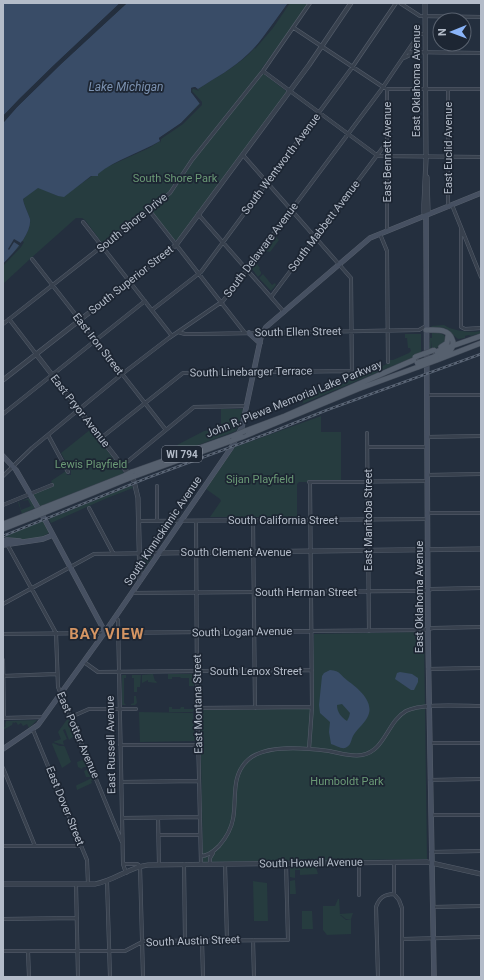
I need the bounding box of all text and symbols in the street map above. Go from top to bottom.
north arrow [432,12,472,52]
street label: East Oklahoma Avenue [410,24,423,137]
text: N [436,28,449,36]
water label: Lake Michigan [88,80,164,94]
street label: East Bennett Avenue [381,101,394,202]
street label: East Euclid Avenue [442,102,455,194]
street label: South Wentworth Avenue [239,111,323,217]
park label: South Shore Park [133,172,218,185]
street label: South Mabbett Avenue [285,178,363,274]
street label: South Shore Drive [94,190,170,255]
street label: South Delaware Avenue [221,200,301,300]
street label: South Superior Street [86,243,176,317]
street label: East Iron Street [70,310,126,378]
street label: South Ellen Street [255,325,342,339]
street label: John R. Plewa Memorial Lake Parkway [204,357,385,440]
street label: South Linebarger Terrace [190,364,313,380]
street label: East Pryor Avenue [48,372,113,450]
road number: WI 794 [162,446,202,462]
park label: Lewis Playfield [55,458,127,471]
street label: East Manitoba Street [362,468,375,571]
park label: Sijan Playfield [226,473,294,486]
street label: South Kinnickinnic Avenue [122,474,205,588]
street label: South California Street [228,514,338,527]
street label: East Oklahoma Avenue [413,540,426,653]
street label: South Clement Avenue [181,546,292,559]
street label: South Herman Street [255,586,357,599]
district label: BAY VIEW [69,625,145,643]
street label: South Logan Avenue [192,625,292,639]
street label: East Montana Street [191,654,205,754]
street label: South Lenox Street [210,665,303,678]
street label: East Potter Avenue [54,690,102,780]
street label: East Russell Avenue [104,696,118,794]
street label: East Dover Street [43,765,87,848]
park label: Humboldt Park [310,775,384,788]
street label: South Howell Avenue [259,856,363,870]
street label: South Austin Street [146,933,241,949]

